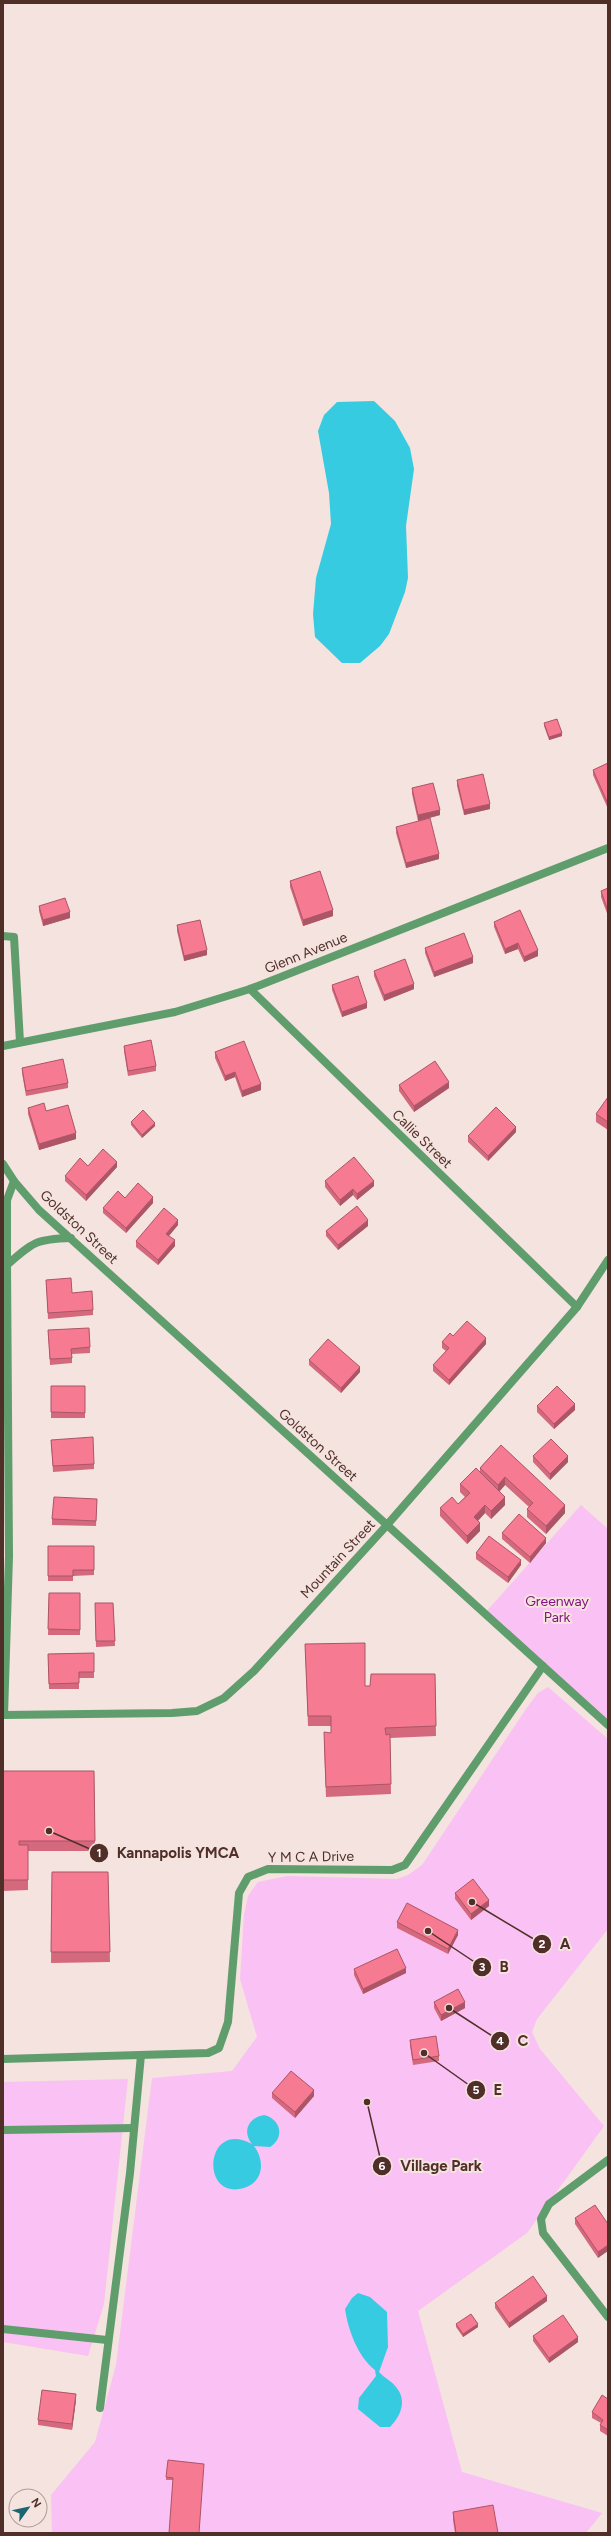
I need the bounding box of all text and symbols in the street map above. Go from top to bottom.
street label: Glenn Avenue [262,929,350,977]
street label: Callie Street [388,1106,456,1172]
street label: Goldston Street [36,1187,122,1267]
street label: Goldston Street [275,1405,361,1485]
street label: Mountain Street [297,1516,379,1602]
park label: Greenway Park [525,1593,589,1626]
callout: Kannapolis YMCA [89,1839,248,1866]
text: Kannapolis YMCA [117,1844,240,1862]
text: 1 [96,1846,102,1860]
street label: Y M C A Drive [268,1848,355,1866]
callout: A [532,1931,578,1958]
text: A [560,1935,571,1953]
text: 2 [539,1937,546,1951]
callout: B [472,1954,517,1981]
text: B [499,1958,509,1976]
text: 3 [479,1960,486,1974]
callout: C [490,2027,536,2054]
text: C [518,2032,529,2050]
text: 4 [496,2034,504,2048]
callout: E [466,2076,511,2103]
text: E [494,2081,502,2099]
text: 5 [473,2083,480,2097]
callout: Village Park [372,2152,489,2179]
text: Village Park [400,2157,482,2175]
text: 6 [379,2159,386,2173]
north arrow [8,2488,48,2528]
text: N [28,2496,44,2510]

